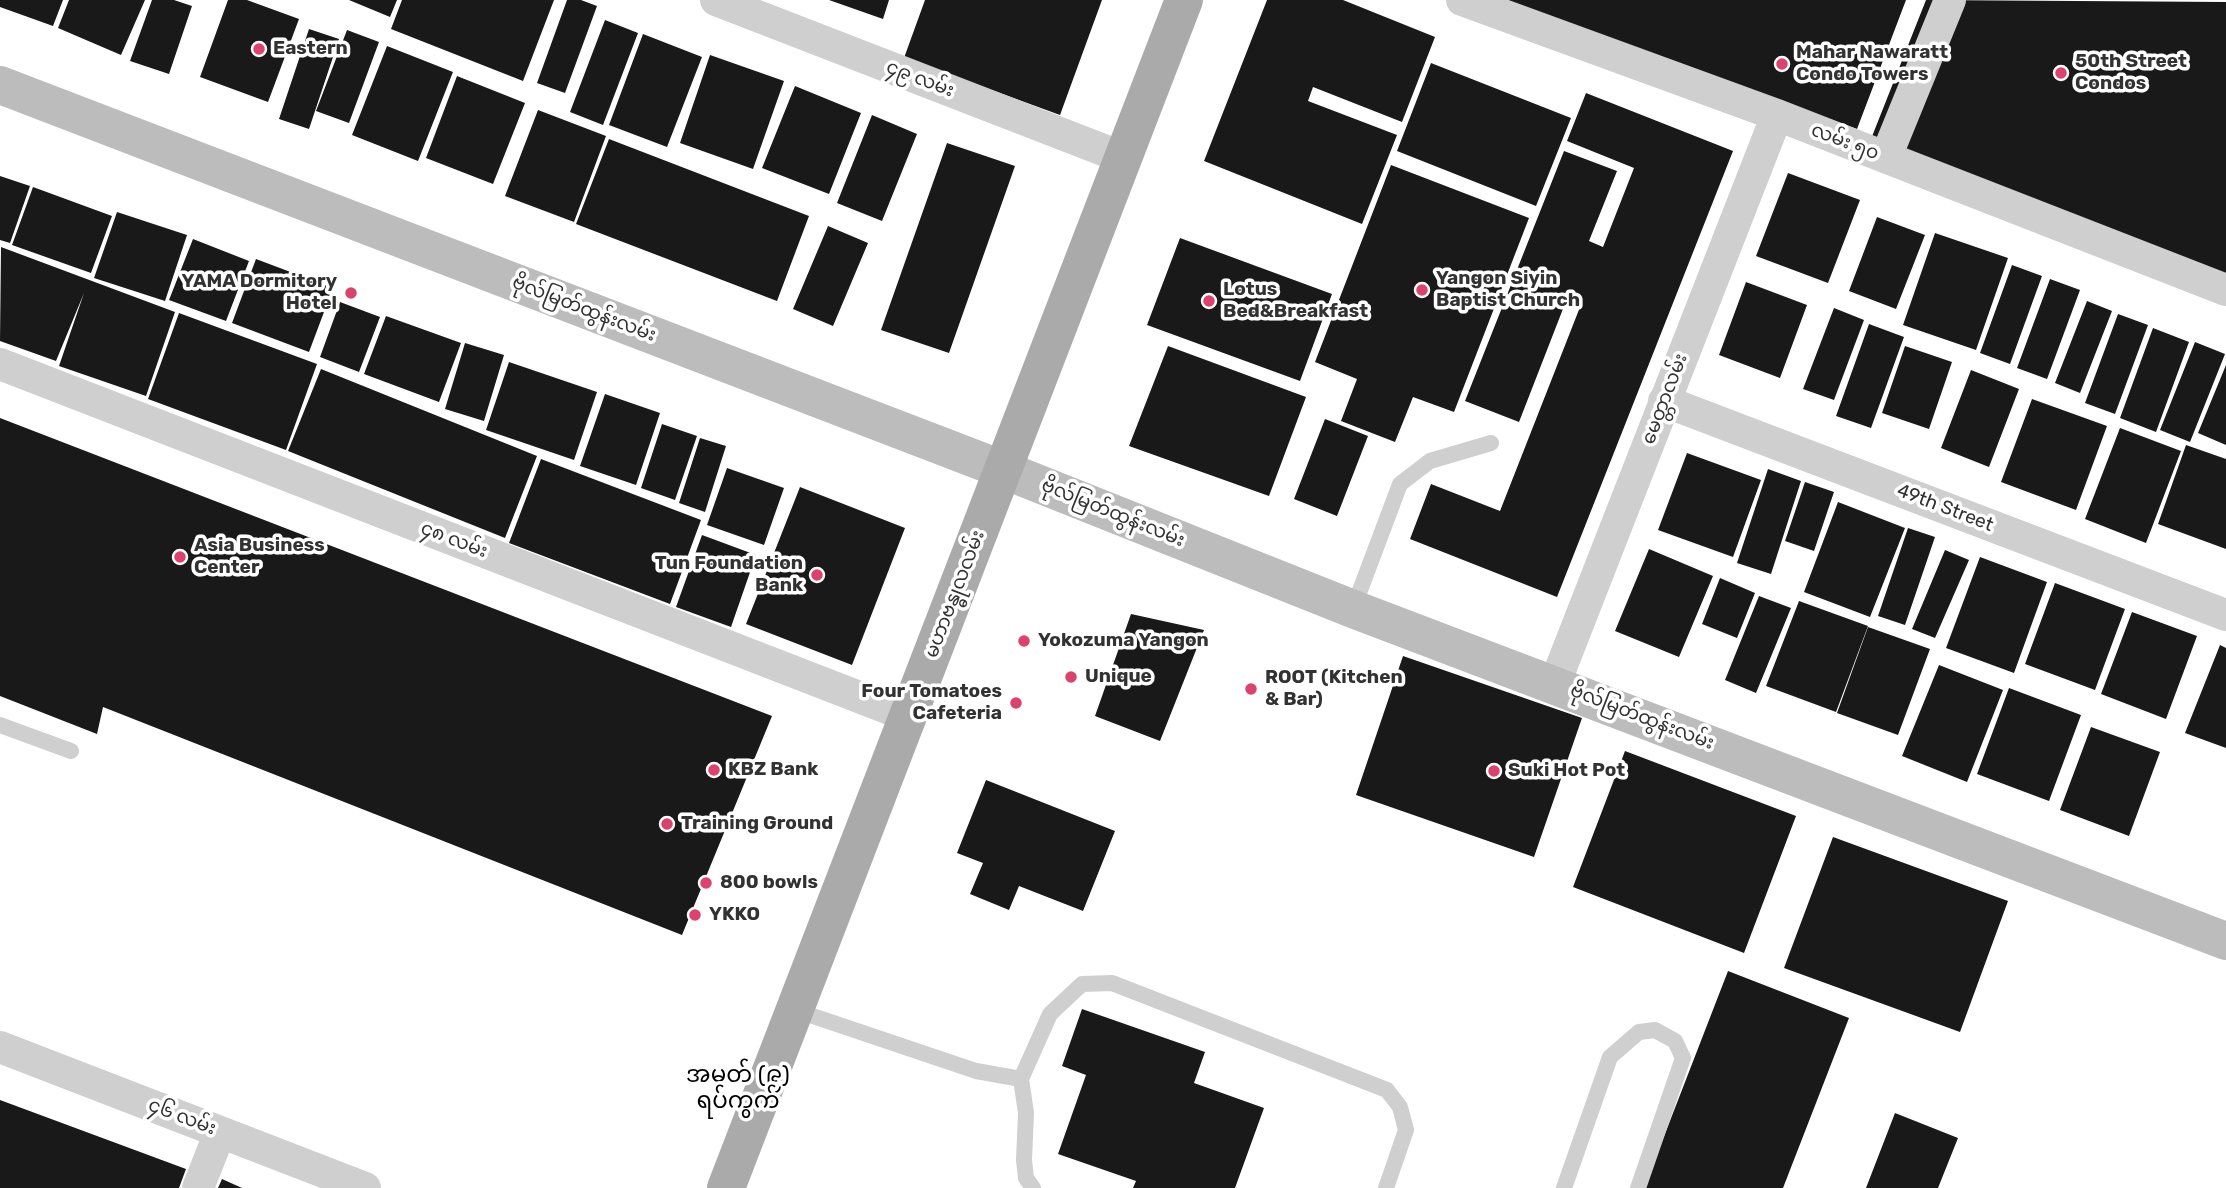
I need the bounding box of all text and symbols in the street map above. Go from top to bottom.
place label: Eastern [273,38,348,60]
marker: Eastern [251,41,267,57]
place label: Mahar Nawaratt Condo Towers [1796,42,1948,86]
place label: 50th Street Condos [2075,51,2187,95]
street label: ၄၉ လမ်း [883,56,957,102]
marker: Mahar Nawaratt Condo Towers [1774,56,1790,72]
marker: 50th Street Condos [2053,65,2069,81]
street label: လမ်း ၅၀ [1808,119,1882,165]
place label: Yangon Siyin Baptist Church [1436,268,1580,312]
place label: YAMA Dormitory Hotel [181,271,337,315]
street label: ဗိုလ်မြတ်ထွန်းလမ်း [509,271,659,347]
place label: Lotus Bed&Breakfast [1223,279,1368,323]
marker: Yangon Siyin Baptist Church [1414,282,1430,298]
marker: YAMA Dormitory Hotel [343,285,359,301]
marker: Lotus Bed&Breakfast [1201,293,1217,309]
street label: မေတ္တာလမ်း [1637,350,1693,448]
street label: ဗိုလ်မြတ်ထွန်းလမ်း [1038,474,1188,552]
street label: 49th Street [1894,479,1996,537]
street label: ၄၈ လမ်း [417,517,491,563]
street label: မဟာဗန္ဓုလလမ်း [920,527,990,661]
place label: Asia Business Center [194,535,325,579]
marker: Asia Business Center [172,549,188,565]
place label: Tun Foundation Bank [655,553,803,597]
marker: Tun Foundation Bank [809,567,825,583]
place label: Yokozuma Yangon [1038,630,1209,652]
marker: Yokozuma Yangon [1016,633,1032,649]
place label: Unique [1085,666,1152,688]
place label: ROOT (Kitchen & Bar) [1265,667,1403,711]
marker: Unique [1063,669,1079,685]
street label: ဗိုလ်မြတ်ထွန်းလမ်း [1567,679,1717,755]
place label: Four Tomatoes Cafeteria [861,681,1002,725]
marker: ROOT (Kitchen & Bar) [1243,681,1259,697]
marker: Four Tomatoes Cafeteria [1008,695,1024,711]
place label: KBZ Bank [728,759,818,781]
place label: Suki Hot Pot [1508,760,1625,782]
marker: KBZ Bank [706,762,722,778]
marker: Suki Hot Pot [1486,763,1502,779]
place label: Training Ground [681,813,833,835]
marker: Training Ground [659,816,675,832]
place label: 800 bowls [720,872,818,894]
marker: 800 bowls [698,875,714,891]
place label: YKKO [709,904,760,926]
marker: YKKO [687,907,703,923]
district label: အမှတ် (၉) ရပ်ကွက် [686,1061,790,1115]
street label: ၄၆ လမ်း [145,1094,219,1140]

